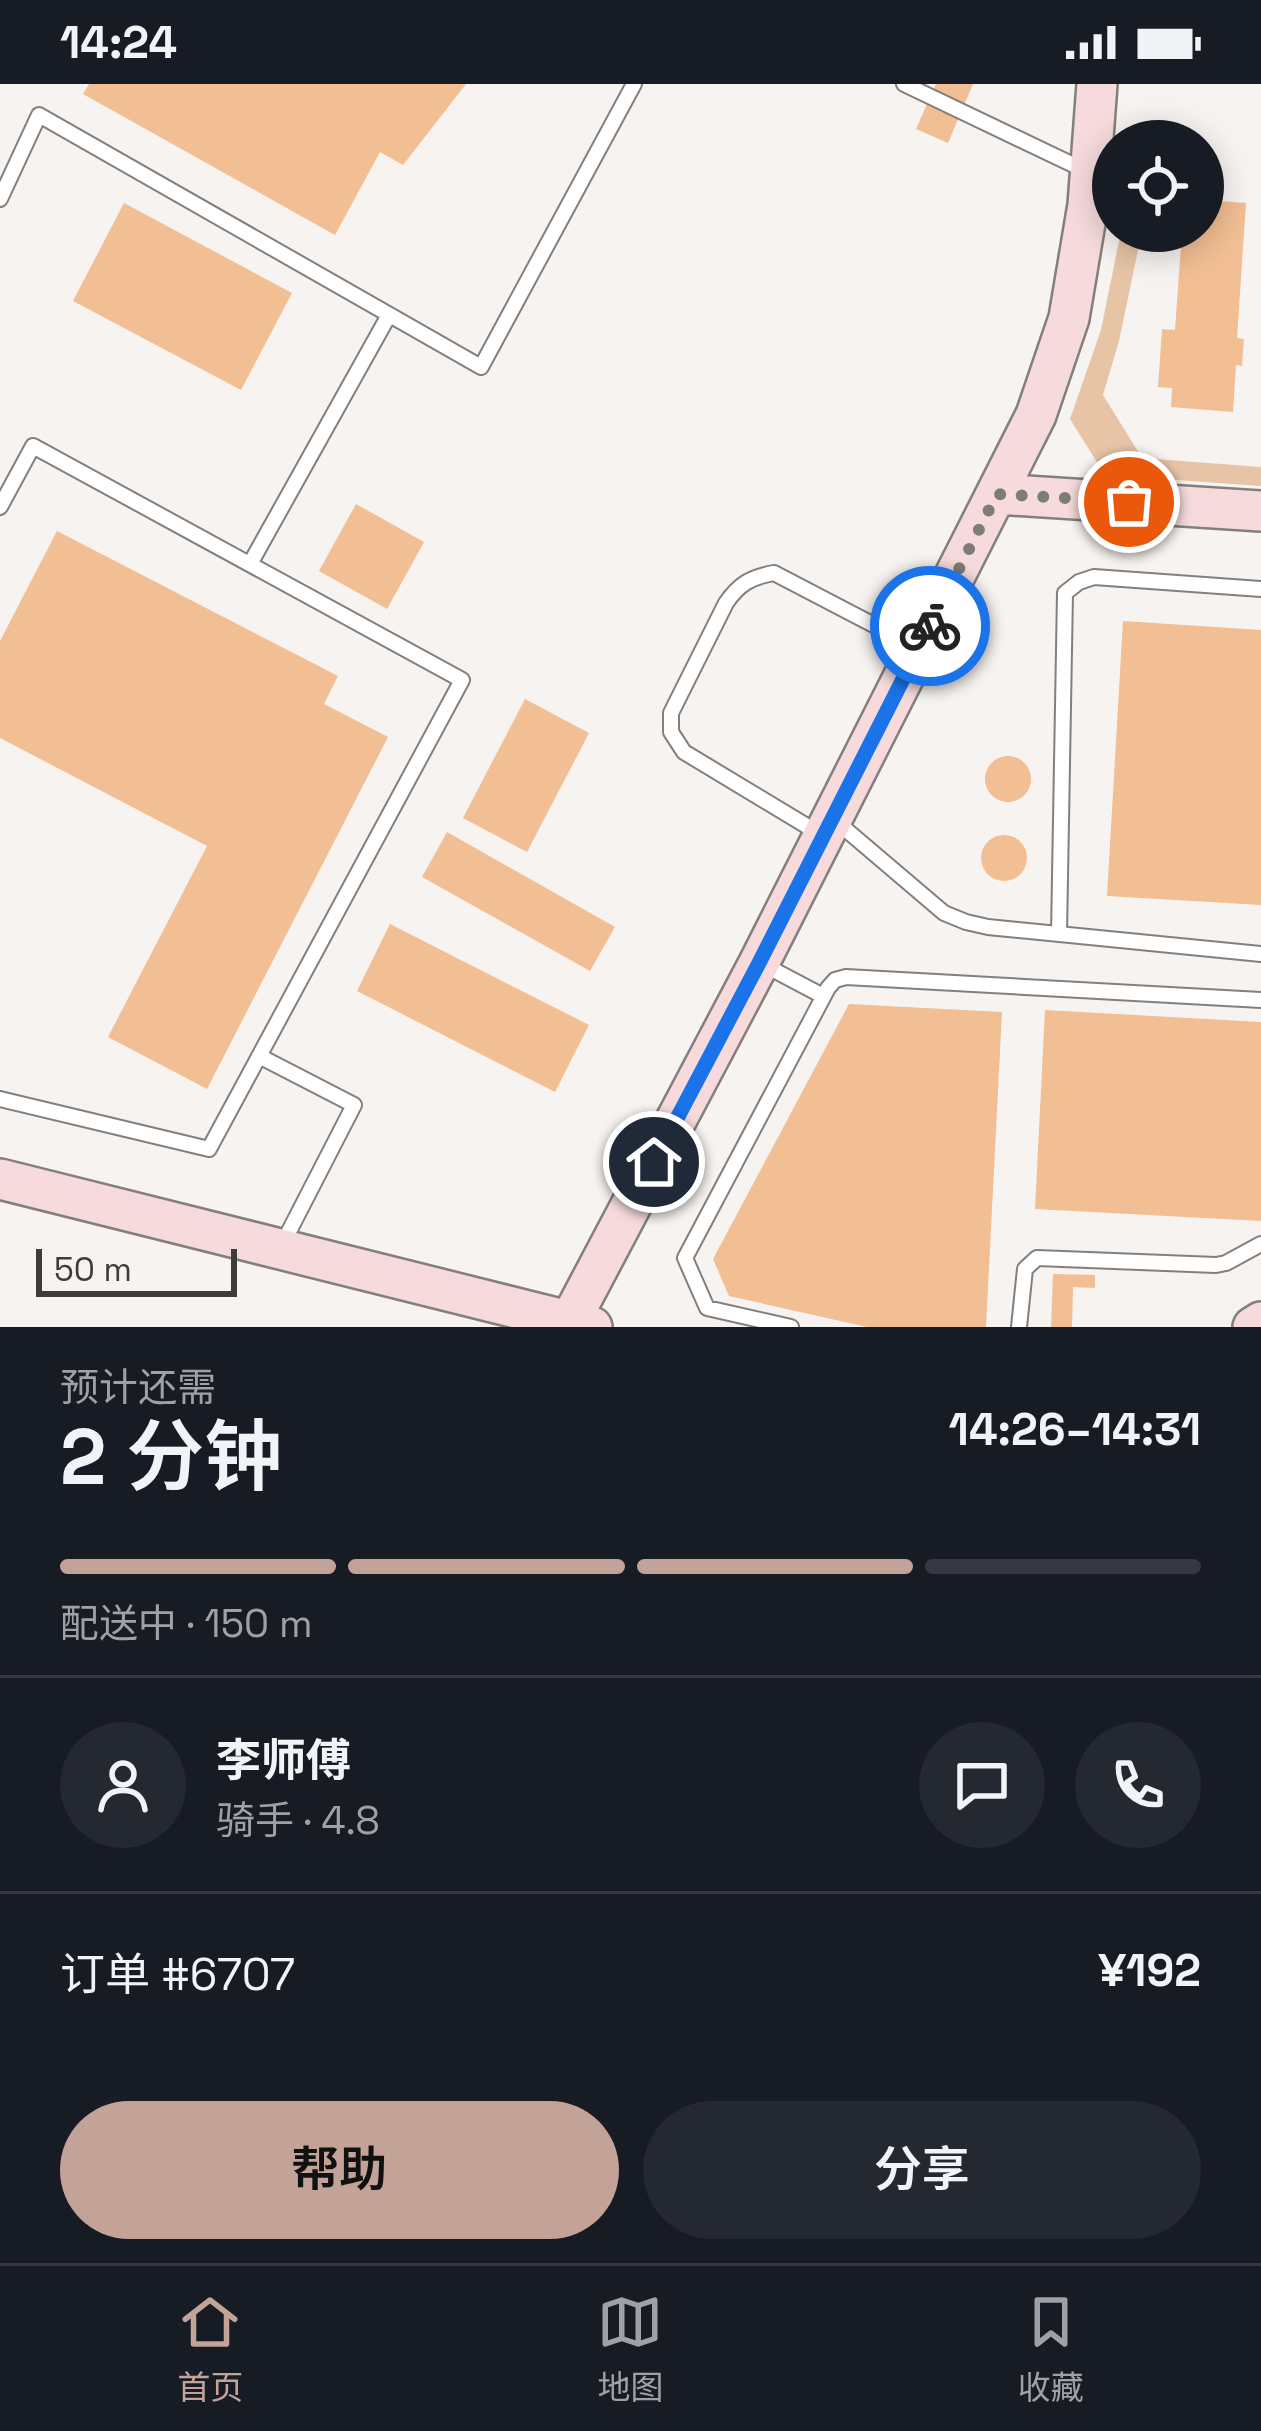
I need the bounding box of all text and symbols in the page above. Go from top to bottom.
text: 14:24 [60,14,177,71]
map controls [1092,120,1224,252]
button: locate [1092,120,1224,252]
pin [1078,451,1180,553]
icon: bag [1096,469,1162,535]
courier [870,566,990,686]
icon: bike [897,593,963,659]
pin [603,1111,705,1213]
icon: home [621,1129,687,1195]
scale bar [36,1243,237,1296]
text: 50 m [54,1249,132,1291]
text: 预计还需 [60,1363,216,1412]
text: 14:26–14:31 [949,1401,1201,1458]
text: 2 分钟 [60,1407,282,1507]
text: 配送中 · 150 m [60,1599,313,1648]
button: person [60,1722,186,1848]
button: chat [919,1722,1045,1848]
button: phone [1075,1722,1201,1848]
text: 李师傅 [216,1732,351,1789]
text: 骑手 · 4.8 [216,1796,380,1845]
text: ¥192 [1098,1942,1201,1999]
text: 订单 #6707 [60,1946,295,2003]
button: 帮助 [60,2101,619,2239]
button: 分享 [643,2101,1201,2239]
tab: 首页 [177,2289,243,2409]
tab: 地图 [597,2289,663,2409]
tab: 收藏 [1018,2289,1084,2409]

